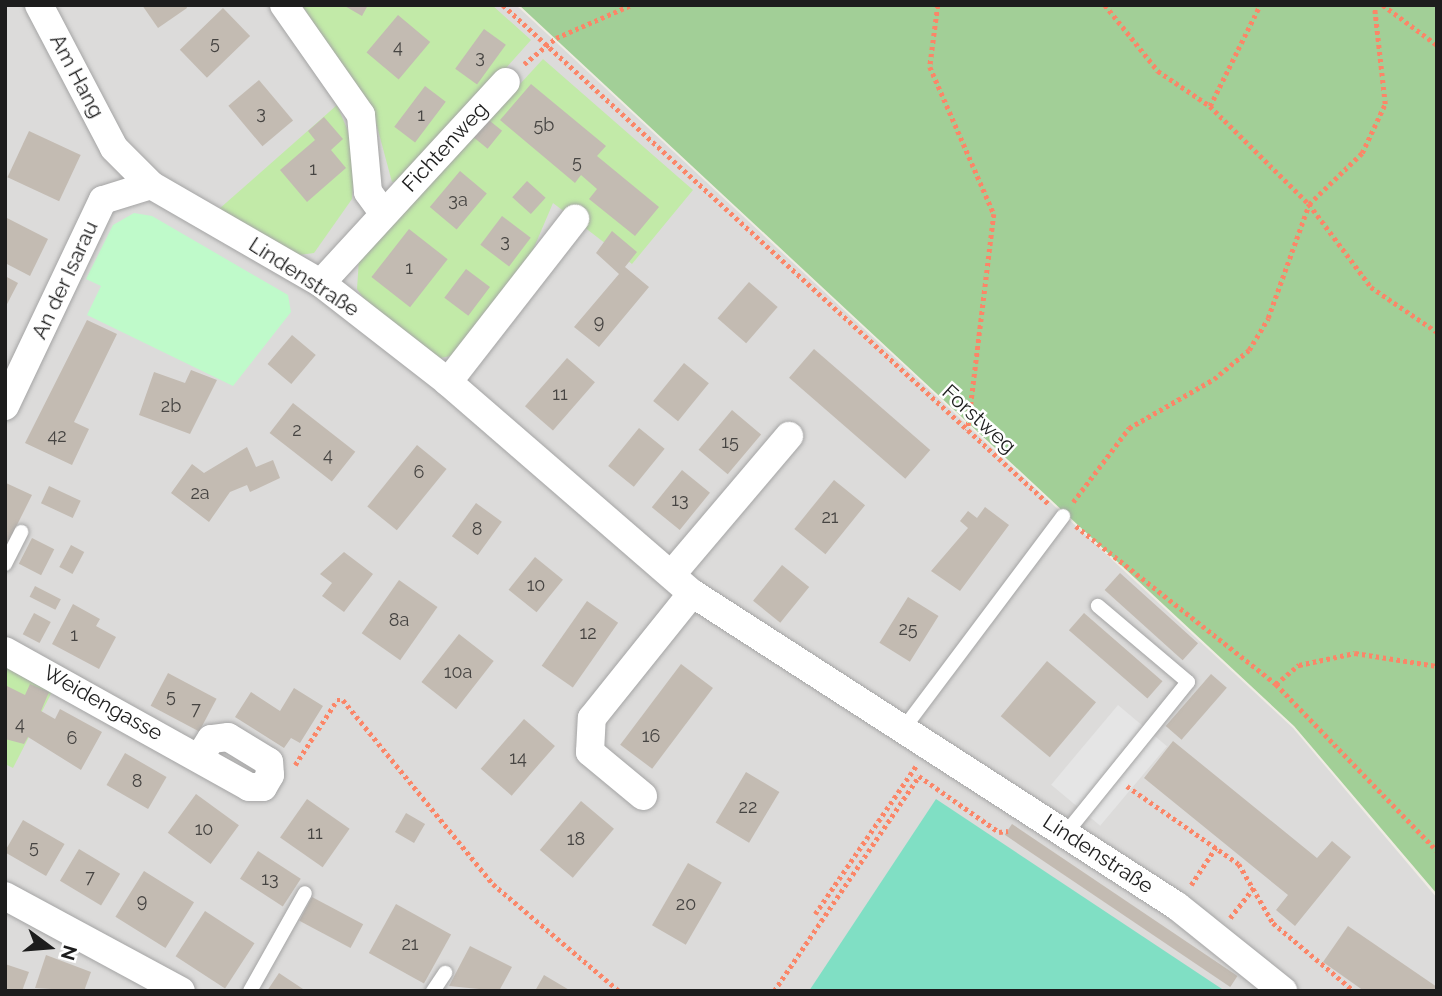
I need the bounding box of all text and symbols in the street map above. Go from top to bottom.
street label: Am Hang [45,30,109,122]
house number: 5 [210,32,220,54]
house number: 4 [393,36,403,58]
house number: 3 [475,46,485,68]
street label: Fichtenweg [397,97,493,197]
house number: 3 [256,102,266,124]
house number: 1 [417,104,425,126]
house number: 5b [534,114,554,136]
house number: 5 [572,151,582,173]
house number: 1 [309,158,317,180]
house number: 3a [448,189,468,211]
street label: An der Isarau [27,217,103,343]
house number: 3 [500,230,510,252]
street label: Lindenstraße [244,232,364,322]
house number: 1 [405,257,413,279]
house number: 9 [594,311,604,333]
street label: Forstweg [937,379,1021,459]
house number: 11 [552,383,568,405]
house number: 2b [161,395,181,417]
house number: 2 [292,419,302,441]
house number: 42 [47,425,67,447]
house number: 15 [721,431,739,453]
house number: 4 [323,444,333,466]
house number: 6 [414,461,424,483]
house number: 2a [190,482,210,504]
house number: 13 [671,489,689,511]
house number: 21 [821,506,839,528]
house number: 8 [472,518,482,540]
house number: 10 [527,574,545,596]
house number: 8a [389,609,409,631]
house number: 25 [898,618,918,640]
house number: 12 [579,622,597,644]
house number: 1 [70,624,78,646]
street label: Weidengasse [39,660,167,746]
house number: 10a [444,661,472,683]
house number: 5 [166,685,176,707]
house number: 7 [191,698,201,720]
house number: 4 [15,713,25,735]
house number: 16 [642,725,660,747]
house number: 6 [67,727,77,749]
house number: 14 [509,747,527,769]
house number: 8 [132,770,142,792]
house number: 22 [739,796,757,818]
street label: Lindenstraße [1038,809,1158,899]
house number: 10 [195,818,213,840]
house number: 11 [307,822,323,844]
house number: 18 [567,828,585,850]
house number: 5 [29,836,39,858]
house number: 7 [85,866,95,888]
house number: 13 [261,868,279,890]
house number: 9 [137,890,147,912]
house number: 20 [676,893,696,915]
north arrow [14,912,84,982]
house number: 21 [401,933,419,955]
text: N [57,943,82,963]

